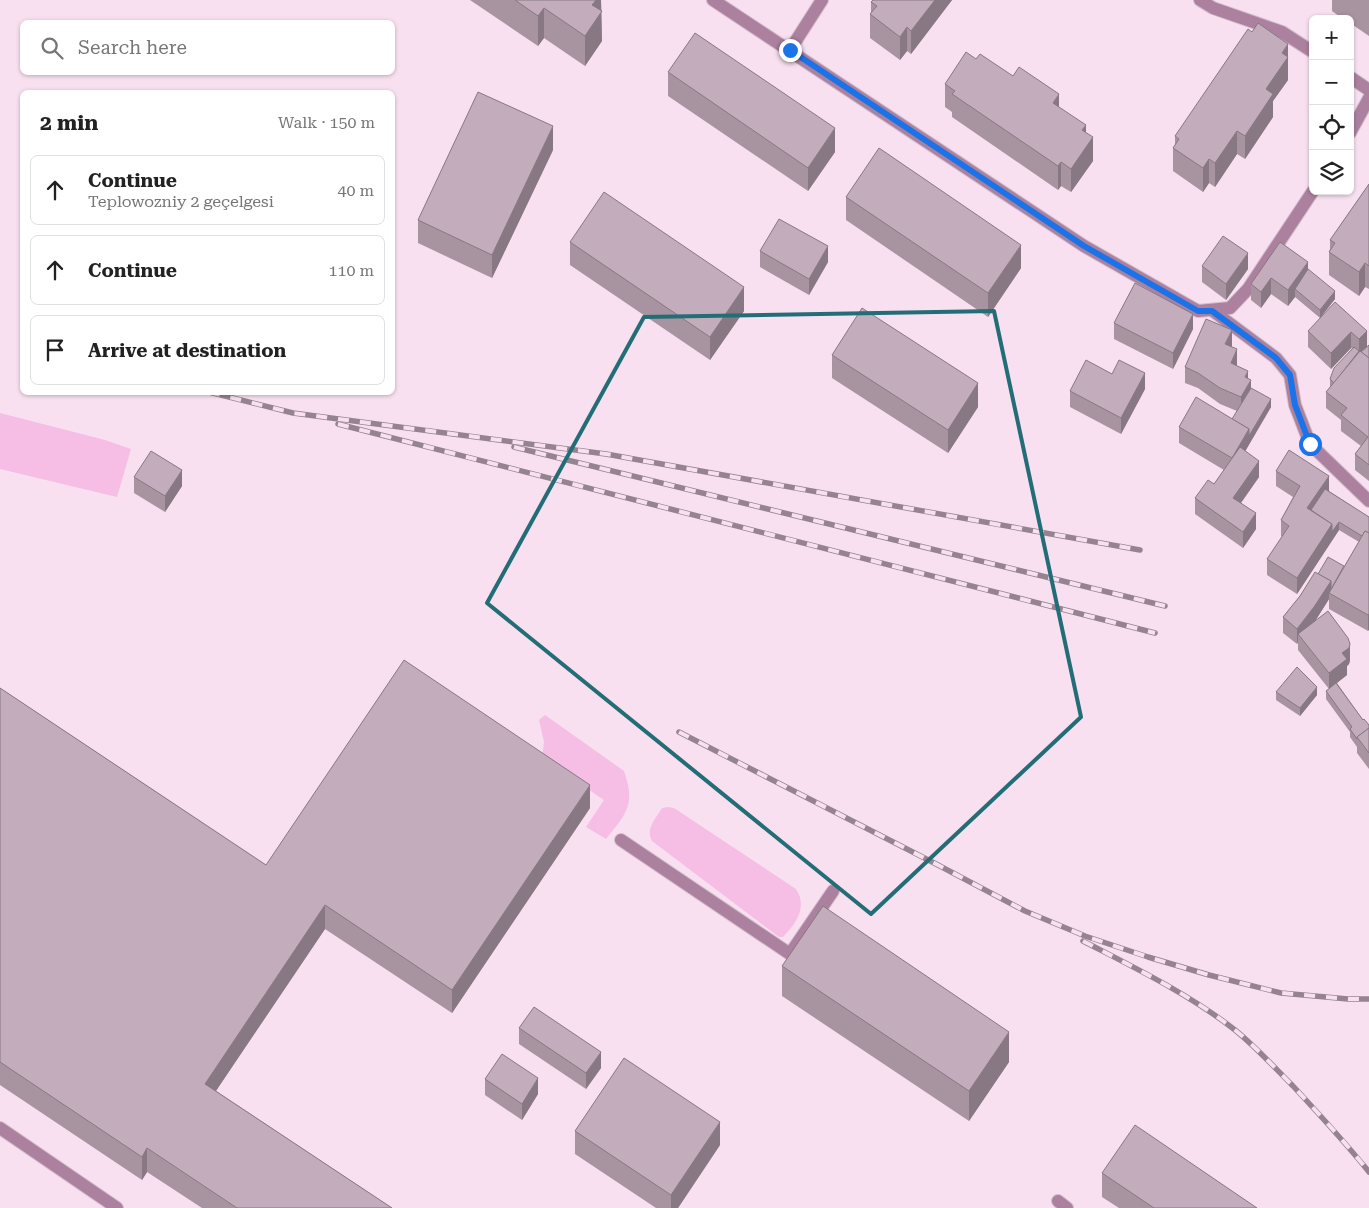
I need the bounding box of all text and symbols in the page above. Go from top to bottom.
map controls [1309,15,1354,195]
button: + [1309,15,1354,60]
search box [20,20,395,75]
icon: search [38,34,66,62]
text: Search here [78,36,187,59]
route end [779,39,802,62]
button: − [1309,60,1354,105]
button: locate [1309,105,1354,150]
text: 2 min [40,111,98,135]
text: Walk · 150 m [278,113,375,132]
button: layers [1309,150,1354,195]
text: Continue [88,169,177,192]
icon: ahead [41,176,69,204]
text: 40 m [337,181,374,200]
text: Teplowozniy 2 geçelgesi [88,192,274,211]
icon: ahead [41,256,69,284]
text: Continue [88,259,177,282]
text: 110 m [328,261,374,280]
icon: arrive [41,336,69,364]
text: Arrive at destination [88,339,286,362]
route start [1299,433,1322,456]

